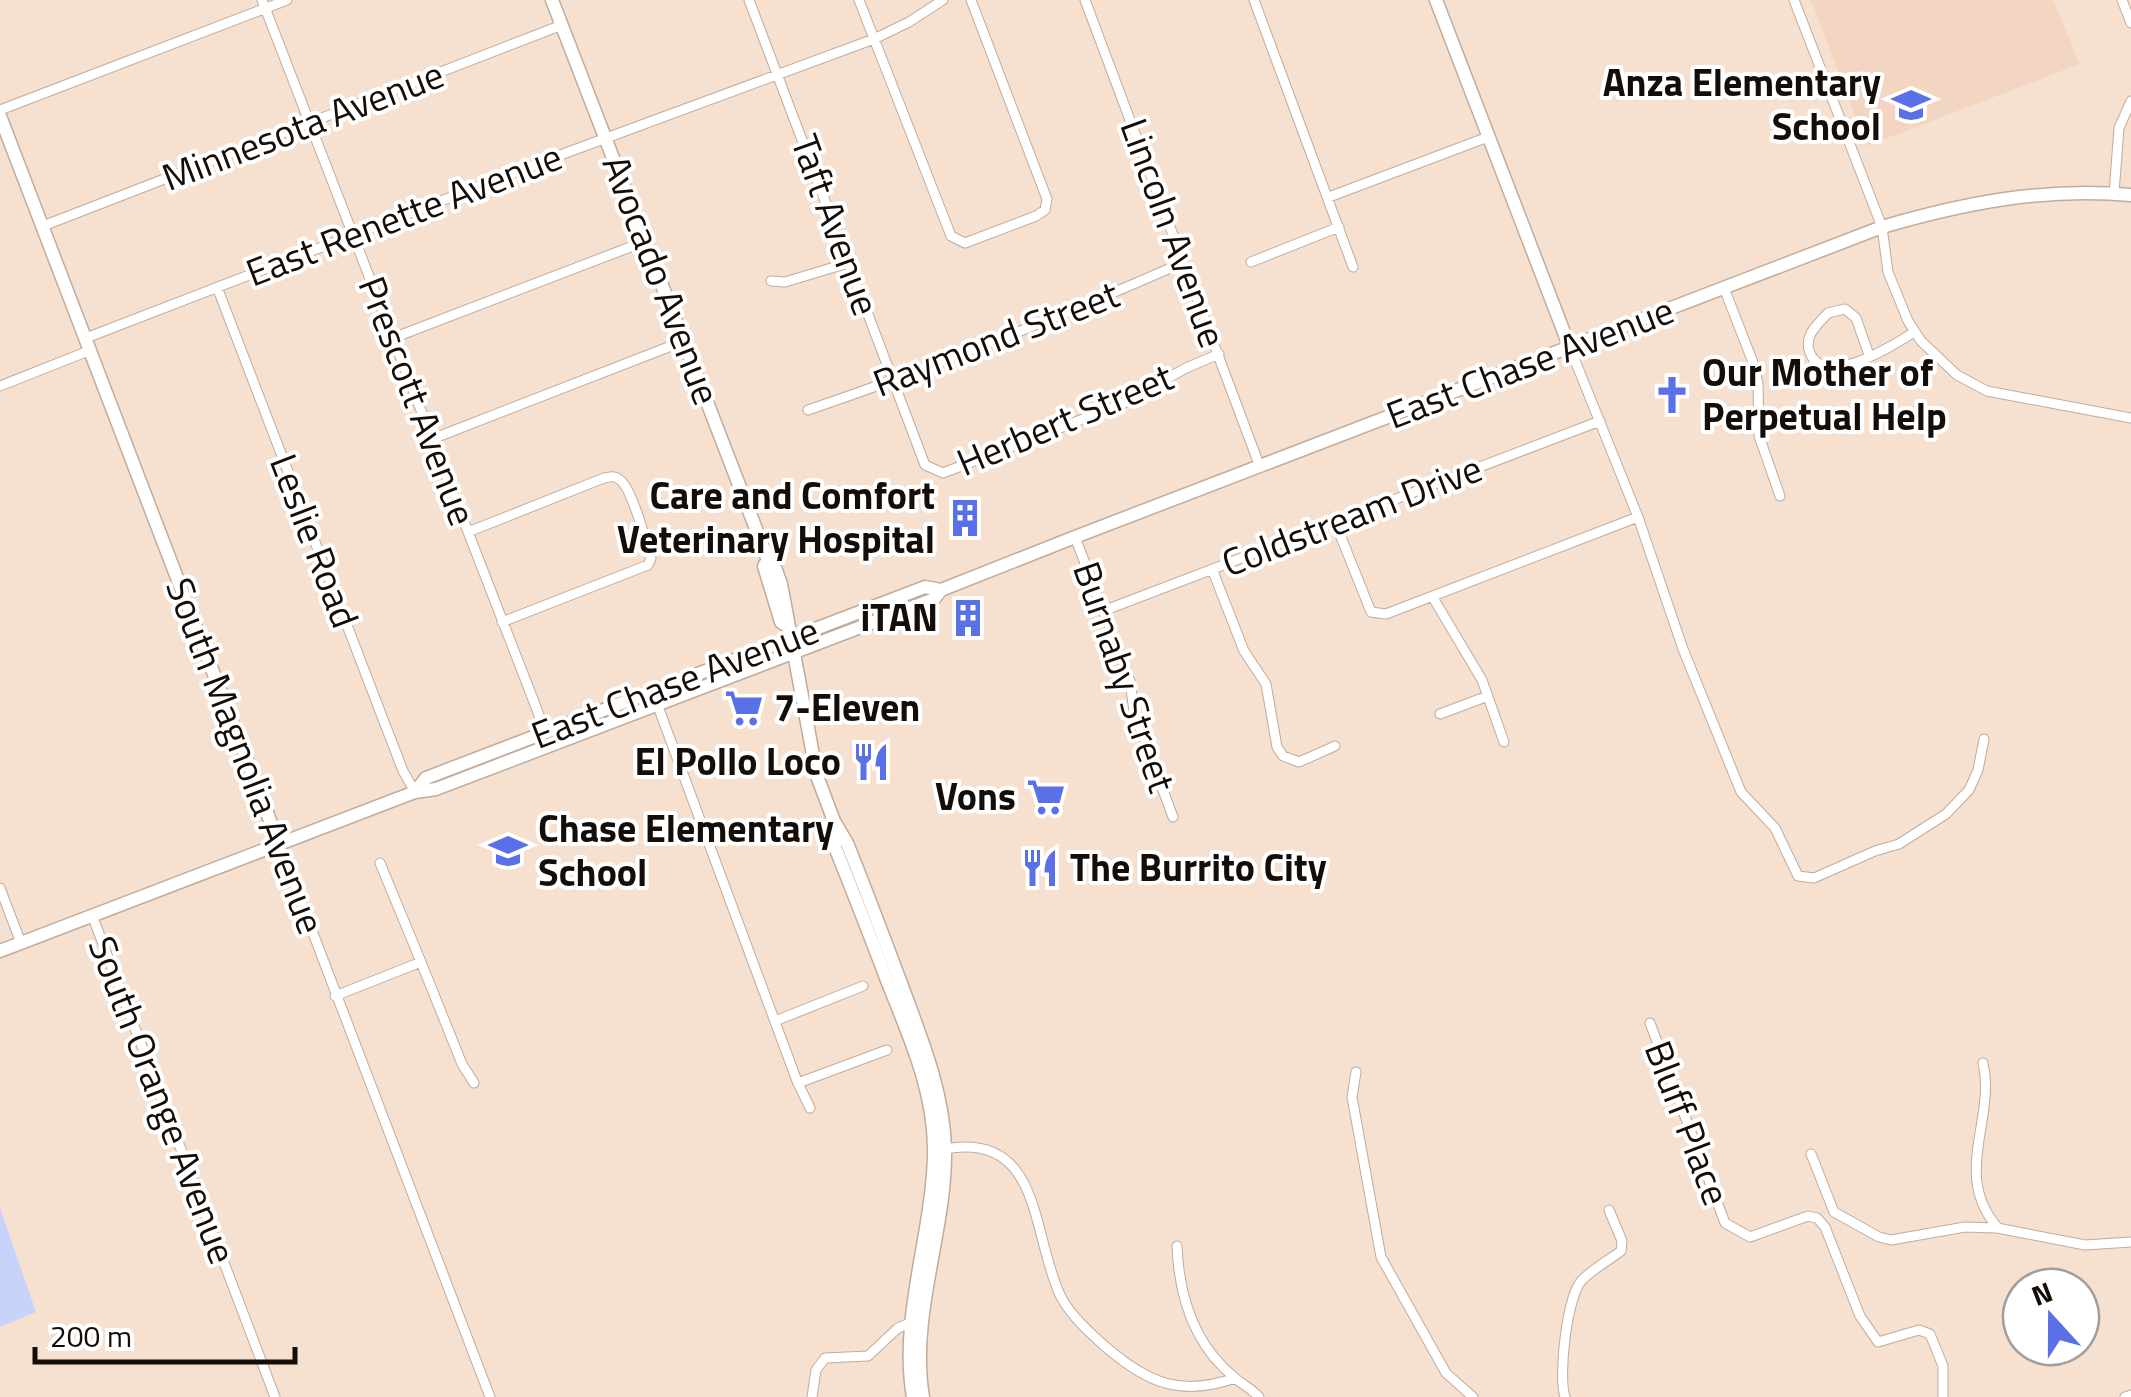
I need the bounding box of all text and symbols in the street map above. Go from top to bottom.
street label: Minnesota Avenue [153,45,452,205]
place label: Anza Elementary School [1603,53,1881,155]
school or university icon: Anza Elementary School [1890,84,1932,126]
street label: Lincoln Avenue [1106,110,1242,355]
street label: Taft Avenue [776,126,895,323]
street label: East Renette Avenue [237,127,570,301]
street label: Avocado Avenue [588,146,736,413]
street label: Raymond Street [864,265,1127,412]
street label: Prescott Avenue [344,268,492,533]
street label: East Chase Avenue [1378,281,1682,444]
place label: Our Mother of Perpetual Help [1702,343,1947,445]
street label: Herbert Street [948,347,1182,491]
church icon: Our Mother of Perpetual Help [1651,374,1693,416]
street label: Coldstream Drive [1213,439,1490,591]
street label: Leslie Road [255,445,375,636]
place label: Care and Comfort Veterinary Hospital [617,466,935,568]
building icon: Care and Comfort Veterinary Hospital [944,497,986,539]
street label: Burnaby Street [1058,554,1192,800]
street label: South Magnolia Avenue [151,569,341,942]
place label: iTAN [860,588,938,646]
building icon: iTAN [947,597,989,639]
street label: East Chase Avenue [523,601,827,764]
place label: 7-Eleven [774,678,920,736]
supermarket icon: 7-Eleven [723,687,765,729]
place label: El Pollo Loco [634,732,841,790]
restaurant icon: El Pollo Loco [850,741,892,783]
place label: Vons [935,767,1016,825]
supermarket icon: Vons [1025,776,1067,818]
place label: Chase Elementary School [538,799,834,901]
school or university icon: Chase Elementary School [487,830,529,872]
place label: The Burrito City [1070,838,1327,896]
restaurant icon: The Burrito City [1019,847,1061,889]
street label: South Orange Avenue [74,927,252,1272]
street label: Bluff Place [1630,1032,1746,1213]
north arrow [2001,1267,2101,1367]
text: N [2025,1270,2059,1317]
scale bar [35,1302,295,1364]
text: 200 m [50,1313,132,1359]

